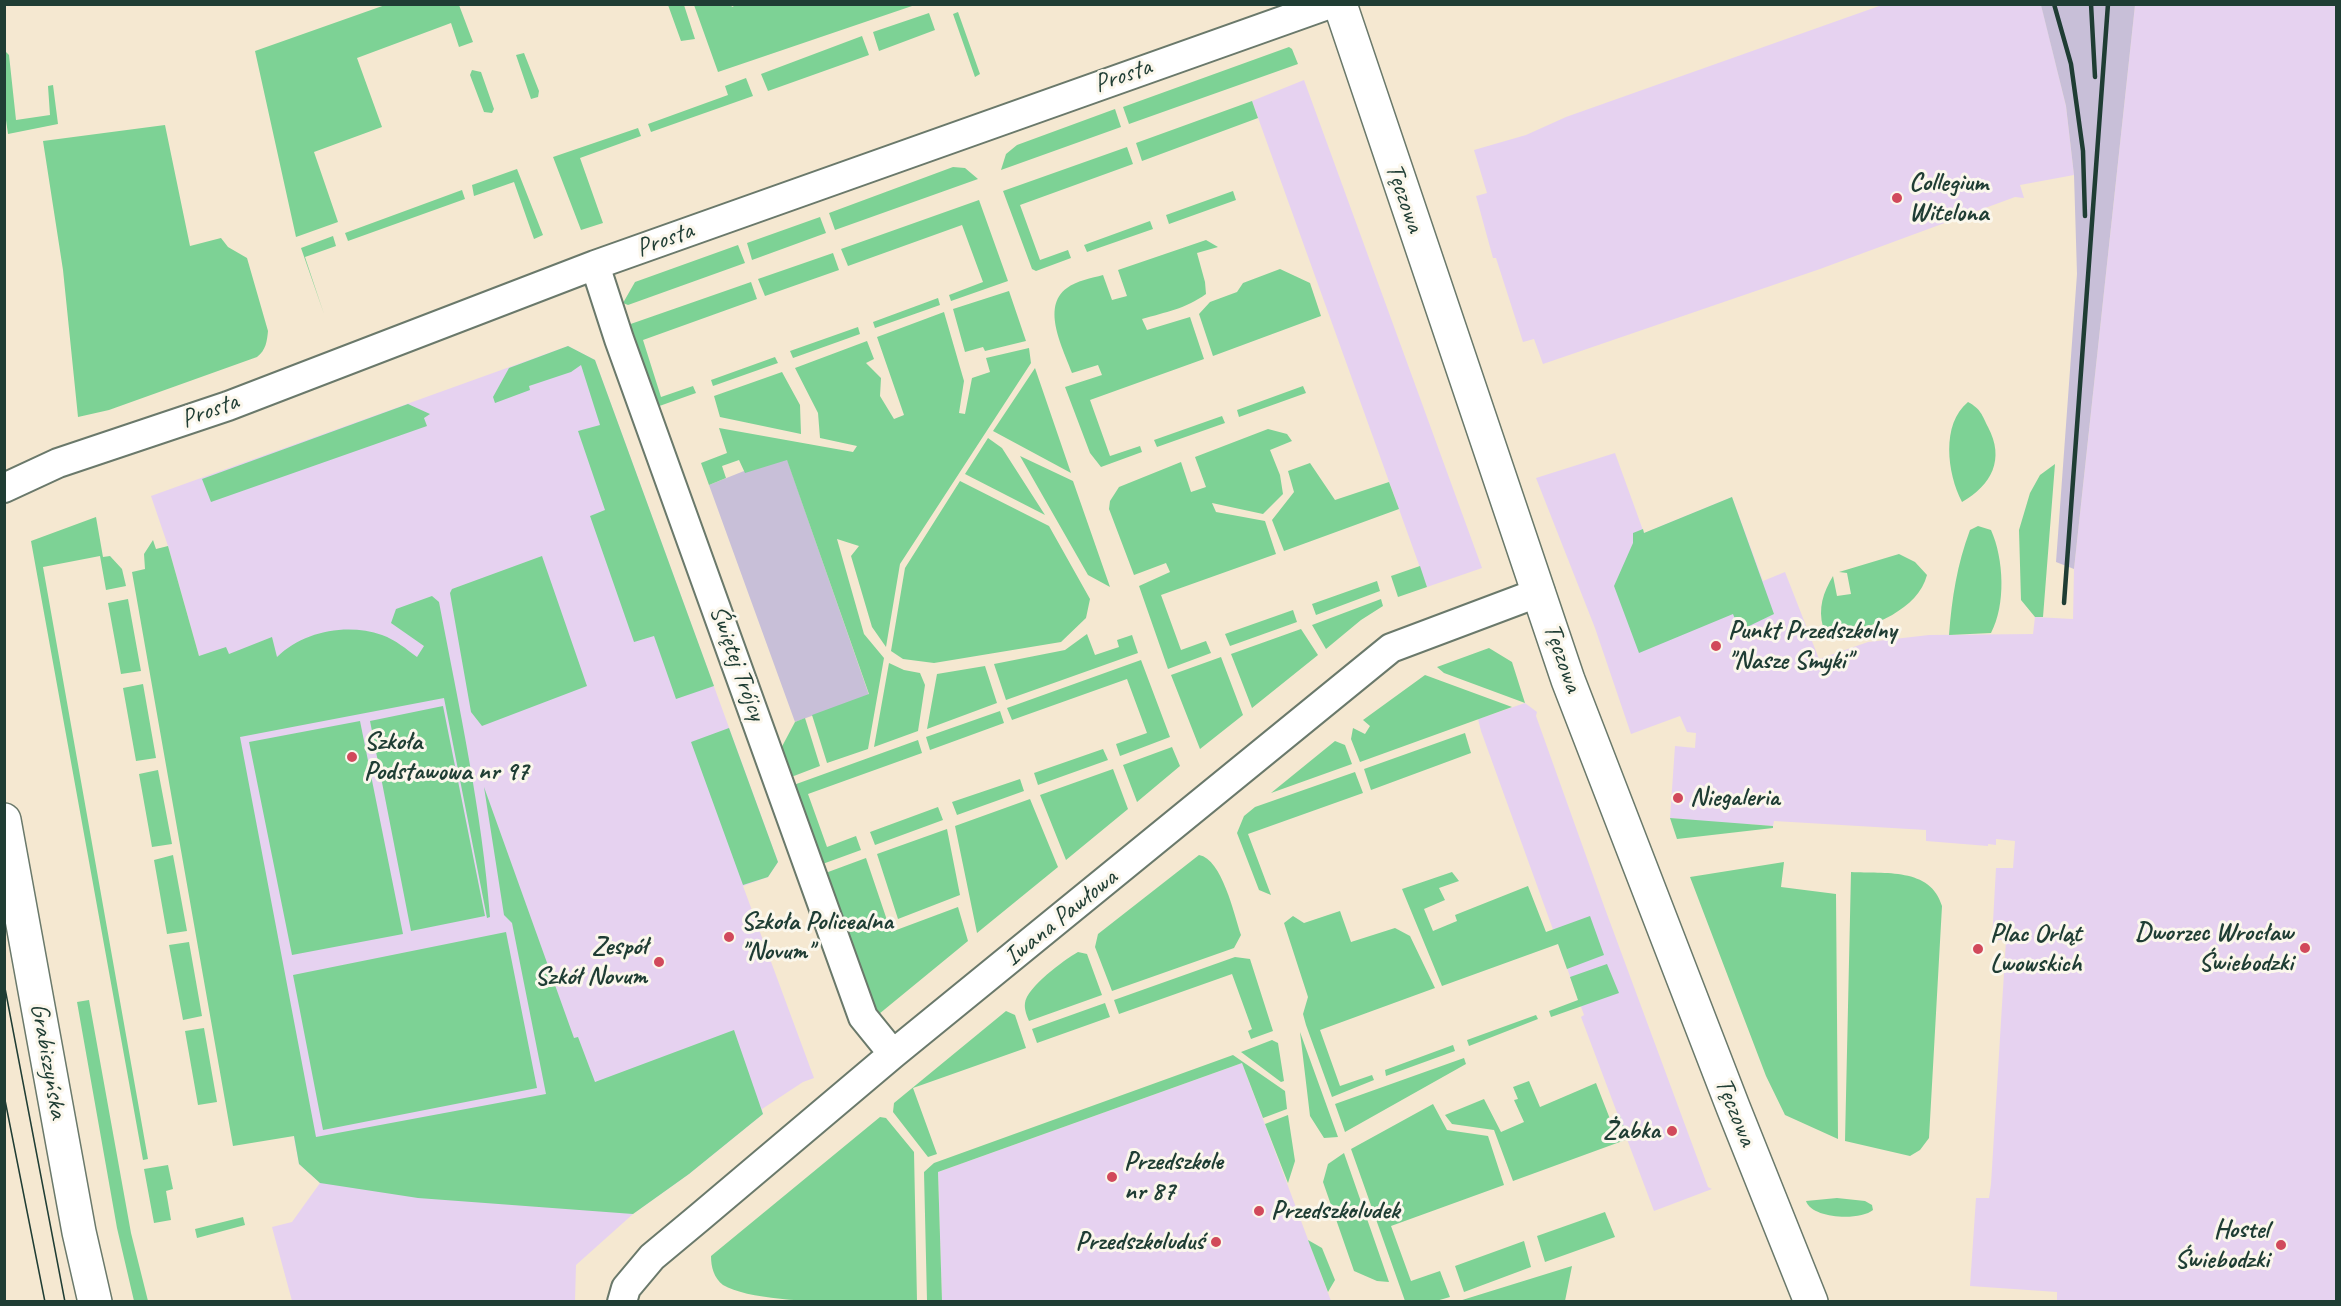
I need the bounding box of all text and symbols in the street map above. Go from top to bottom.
street label: Prosta [1090,52,1156,100]
street label: Tęczowa [1378,159,1430,237]
place label: Collegium Witelona [1909,167,1988,228]
marker: Collegium Witelona [1890,191,1904,205]
street label: Prosta [632,215,698,265]
street label: Prosta [177,386,243,436]
street label: Świętej Trójcy [702,601,772,725]
place label: Punkt Przedszkolny "Nasze Smyki" [1728,615,1896,676]
street label: Tęczowa [1536,619,1588,697]
marker: Punkt Przedszkolny "Nasze Smyki" [1709,639,1723,653]
place label: Szkoła Podstawowa nr 97 [364,726,528,788]
marker: Szkoła Podstawowa nr 97 [345,750,359,764]
place label: Niegaleria [1690,782,1779,814]
marker: Niegaleria [1671,791,1685,805]
street label: Iwana Pawłowa [998,863,1124,973]
place label: Szkoła Policealna "Novum" [741,906,893,968]
place label: Dworzec Wrocław Świebodzki [2135,917,2293,978]
place label: Plac Orląt Lwowskich [1990,918,2082,980]
marker: Szkoła Policealna "Novum" [722,930,736,944]
place label: Zespół Szkół Novum [535,931,647,993]
marker: Dworzec Wrocław Świebodzki [2298,941,2312,955]
marker: Plac Orląt Lwowskich [1971,942,1985,956]
marker: Zespół Szkół Novum [652,955,666,969]
street label: Grabiszyńska [22,1001,74,1121]
street label: Tęczowa [1707,1073,1763,1151]
place label: Żabka [1603,1115,1660,1147]
marker: Żabka [1665,1124,1679,1138]
place label: Przedszkole nr 87 [1124,1146,1223,1208]
marker: Przedszkole nr 87 [1105,1170,1119,1184]
place label: Przedszkoludek [1271,1195,1399,1227]
marker: Przedszkoludek [1252,1204,1266,1218]
place label: Hostel Świebodzki [2174,1214,2269,1276]
place label: Przedszkoluduś [1076,1226,1204,1258]
marker: Przedszkoluduś [1209,1235,1223,1249]
marker: Hostel Świebodzki [2274,1238,2288,1252]

